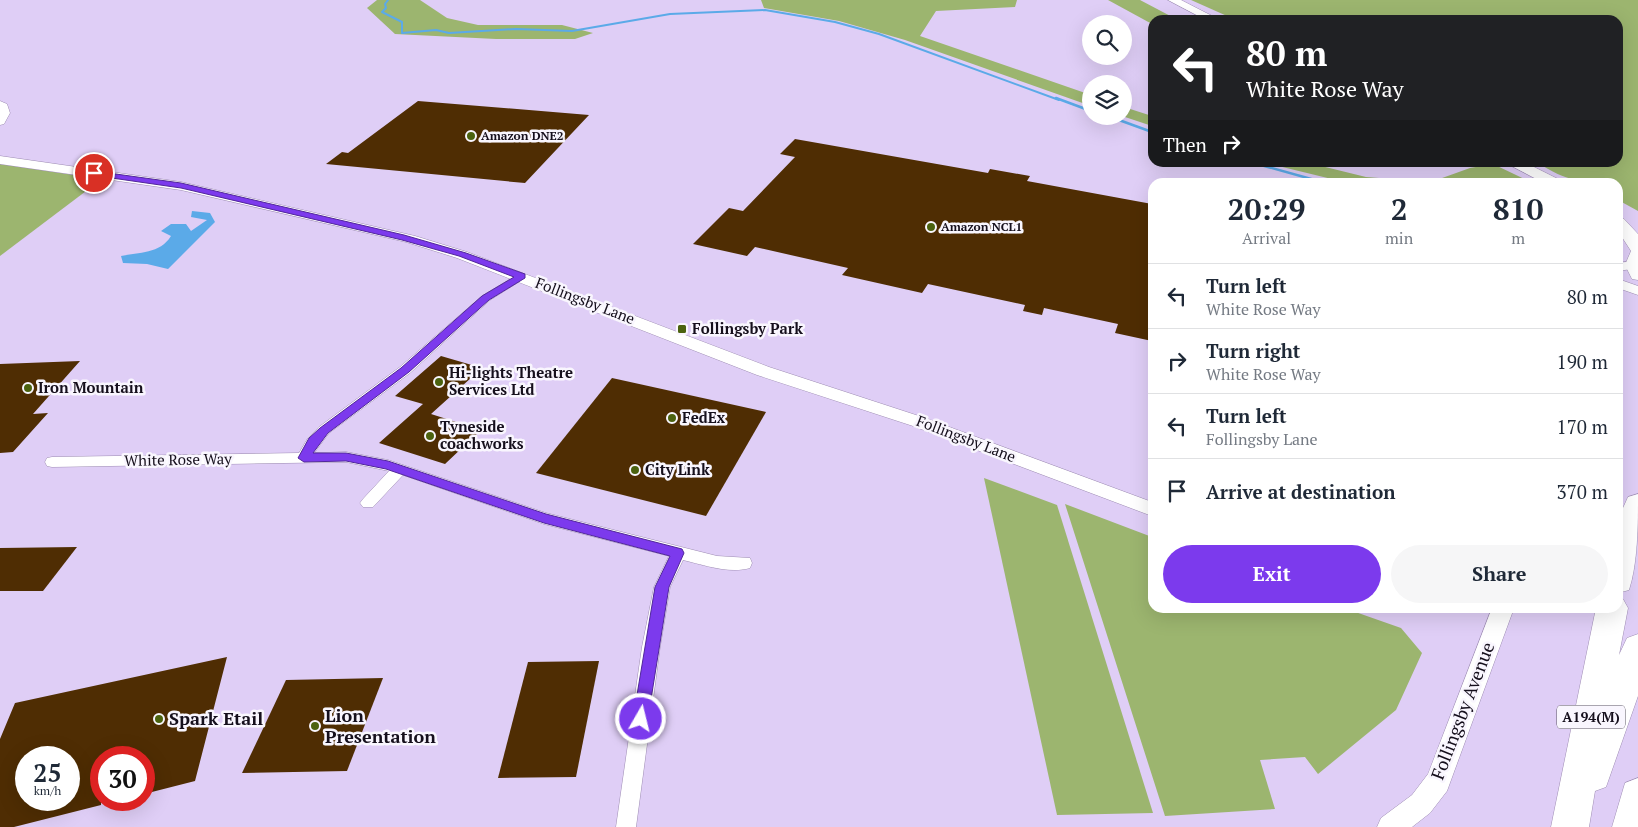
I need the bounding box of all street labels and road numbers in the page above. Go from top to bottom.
street label: Follingsby Lane [533,272,638,328]
street label: Follingsby Lane [914,410,1019,466]
street label: White Rose Way [124,448,232,470]
street label: Follingsby Avenue [1425,638,1499,783]
road number: A194(M) [1557,706,1625,729]

